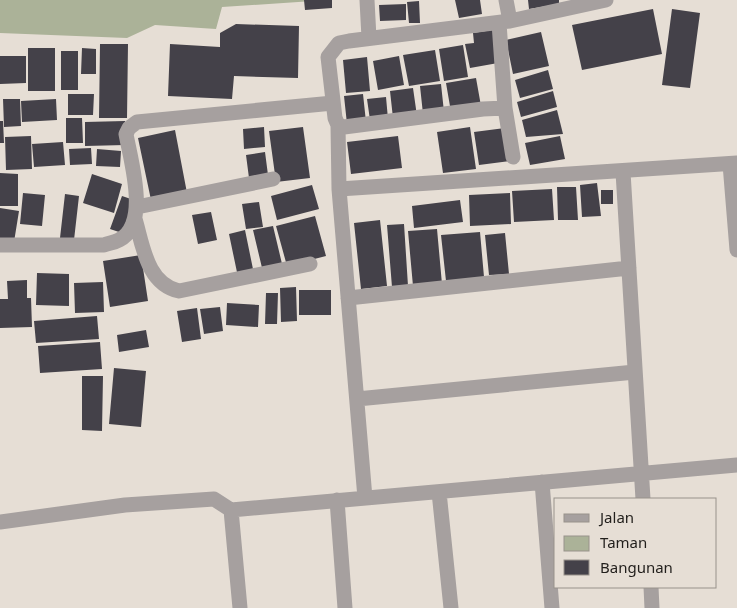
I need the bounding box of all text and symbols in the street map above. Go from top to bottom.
legend [554,498,717,588]
text: Jalan [598,507,634,527]
text: Taman [600,532,647,552]
text: Bangunan [600,557,673,577]

